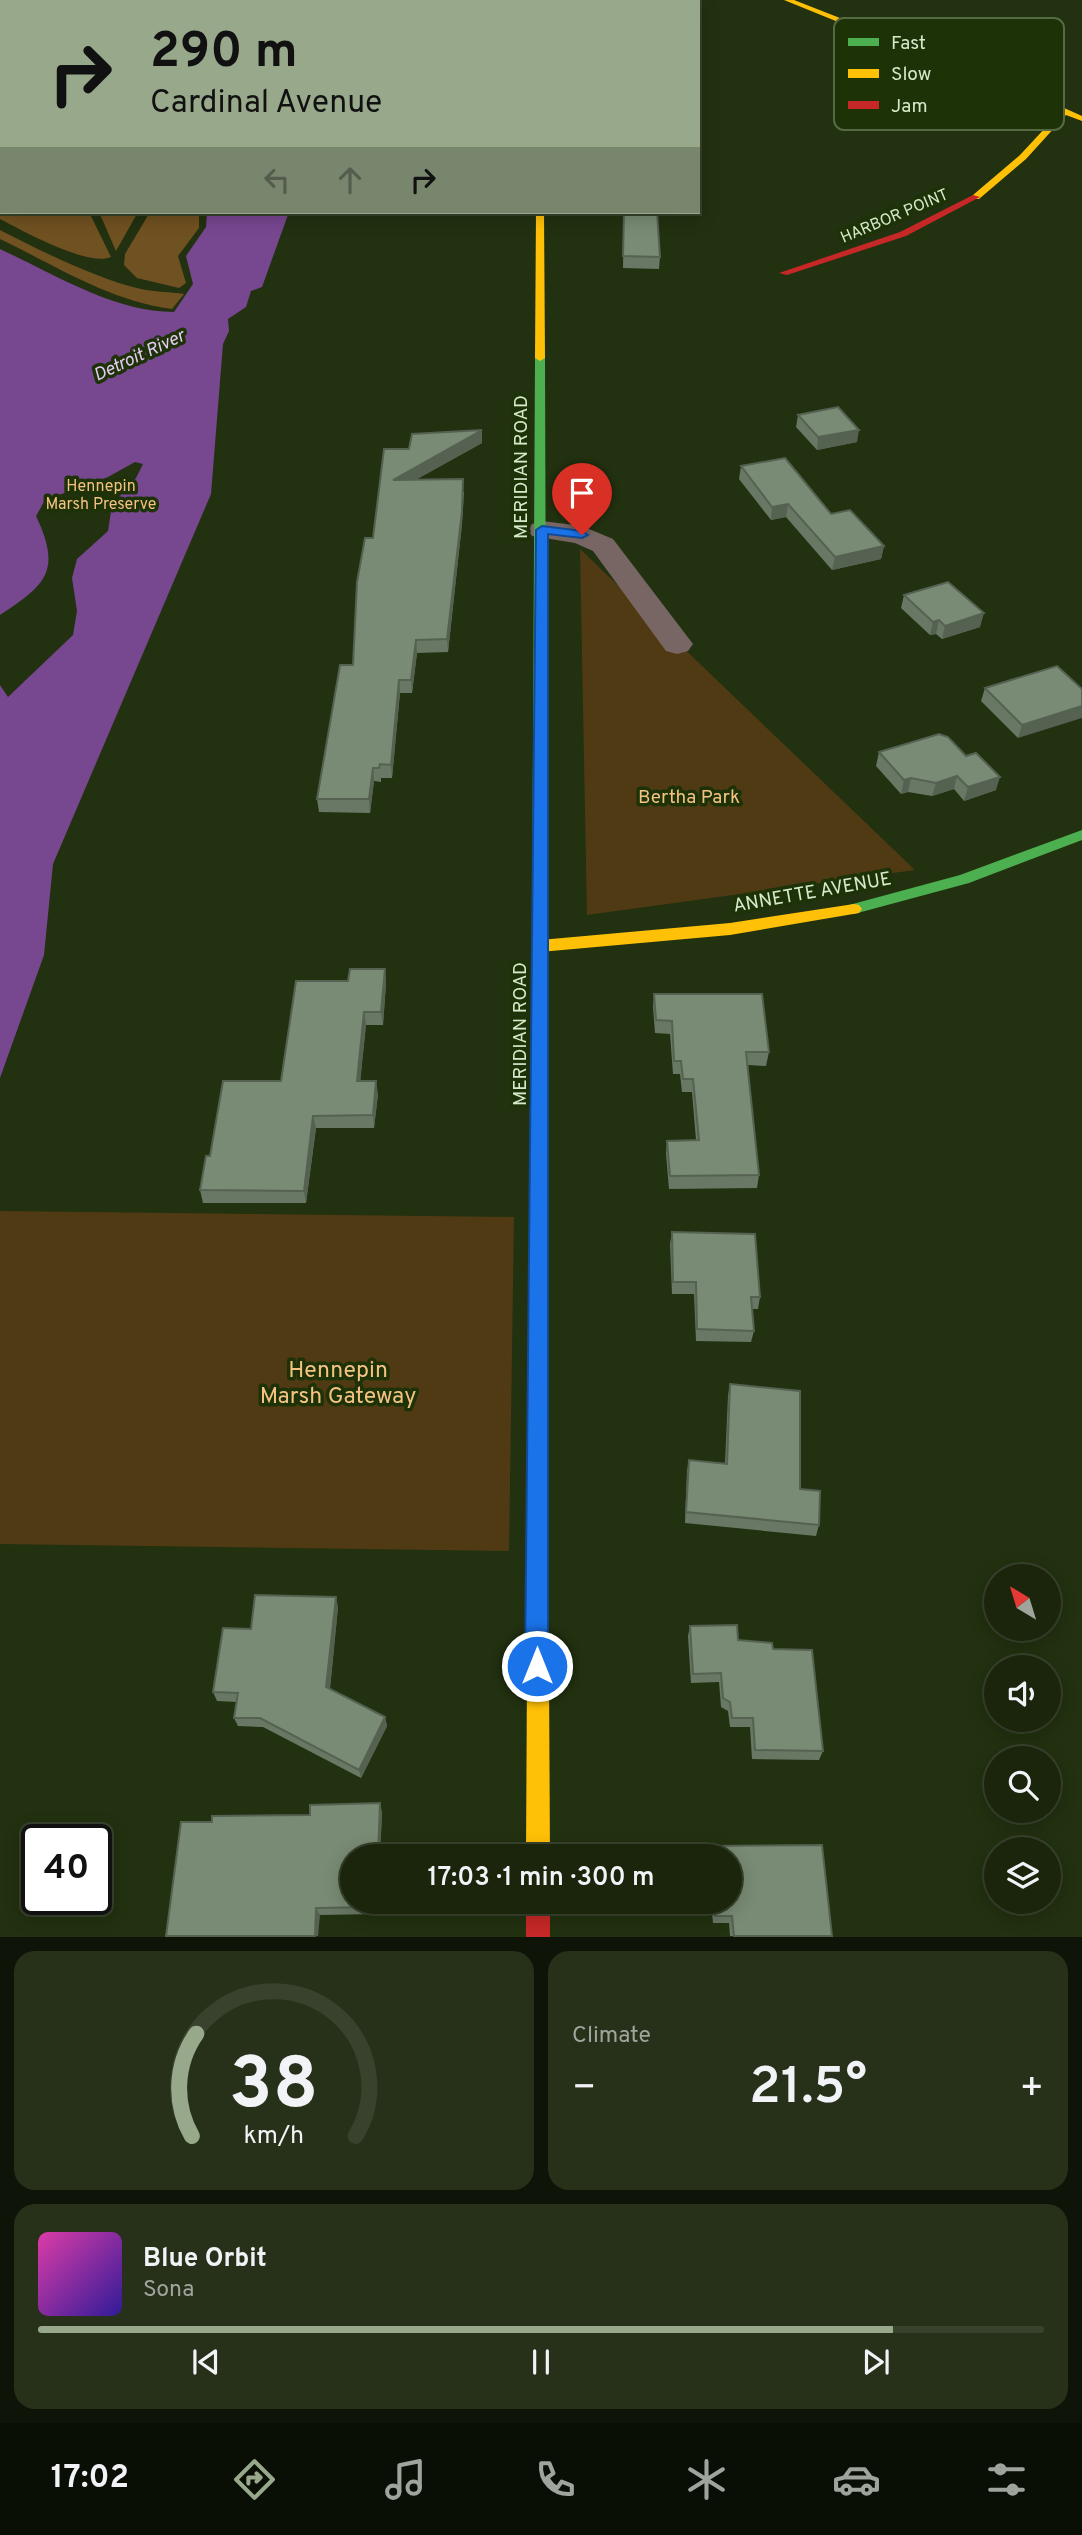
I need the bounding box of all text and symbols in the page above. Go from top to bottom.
legend [834,18,1064,130]
text: 290 m [150,23,298,85]
icon: right [35,28,126,119]
text: Fast [891,32,926,56]
text: Slow [891,63,931,87]
text: Cardinal Avenue [150,84,382,124]
text: Jam [891,95,928,119]
icon: left [258,161,296,199]
icon: ahead [331,161,369,199]
icon: right [404,161,442,199]
street label: HARBOR POINT [838,185,952,249]
water label: Detroit River [90,324,191,388]
street label: MERIDIAN ROAD [510,395,534,539]
pin [552,463,612,535]
icon: arrive [563,474,601,512]
park label: Hennepin Marsh Preserve [46,477,156,515]
park label: Bertha Park [638,786,740,810]
street label: ANNETTE AVENUE [731,867,893,919]
street label: MERIDIAN ROAD [509,962,533,1106]
park label: Hennepin Marsh Gateway [260,1357,416,1412]
north arrow [984,1564,1060,1642]
map controls [984,1564,1061,1914]
position arrow [500,1629,574,1703]
button: sound [984,1655,1061,1732]
button: search [984,1746,1061,1823]
speed limit sign: 40 [21,1824,112,1915]
button: layers [984,1837,1061,1914]
text: 17:03 · 1 min · 300 m [427,1862,655,1895]
text: Climate [572,2022,651,2051]
text: 38 [229,2043,319,2135]
text: 21.5° [749,2056,867,2122]
text: − [572,2065,597,2114]
text: + [1019,2065,1044,2114]
text: km/h [244,2121,304,2153]
text: Blue Orbit [143,2243,267,2276]
text: Sona [143,2276,194,2305]
icon: previous [187,2343,225,2381]
icon: pause [522,2343,560,2381]
icon: next [857,2343,895,2381]
icon: directions [230,2455,279,2504]
icon: music [381,2455,430,2504]
icon: phone [531,2455,580,2504]
icon: climate [682,2455,731,2504]
icon: car [832,2455,881,2504]
icon: filters [982,2455,1031,2504]
text: 17:02 [51,2459,129,2499]

